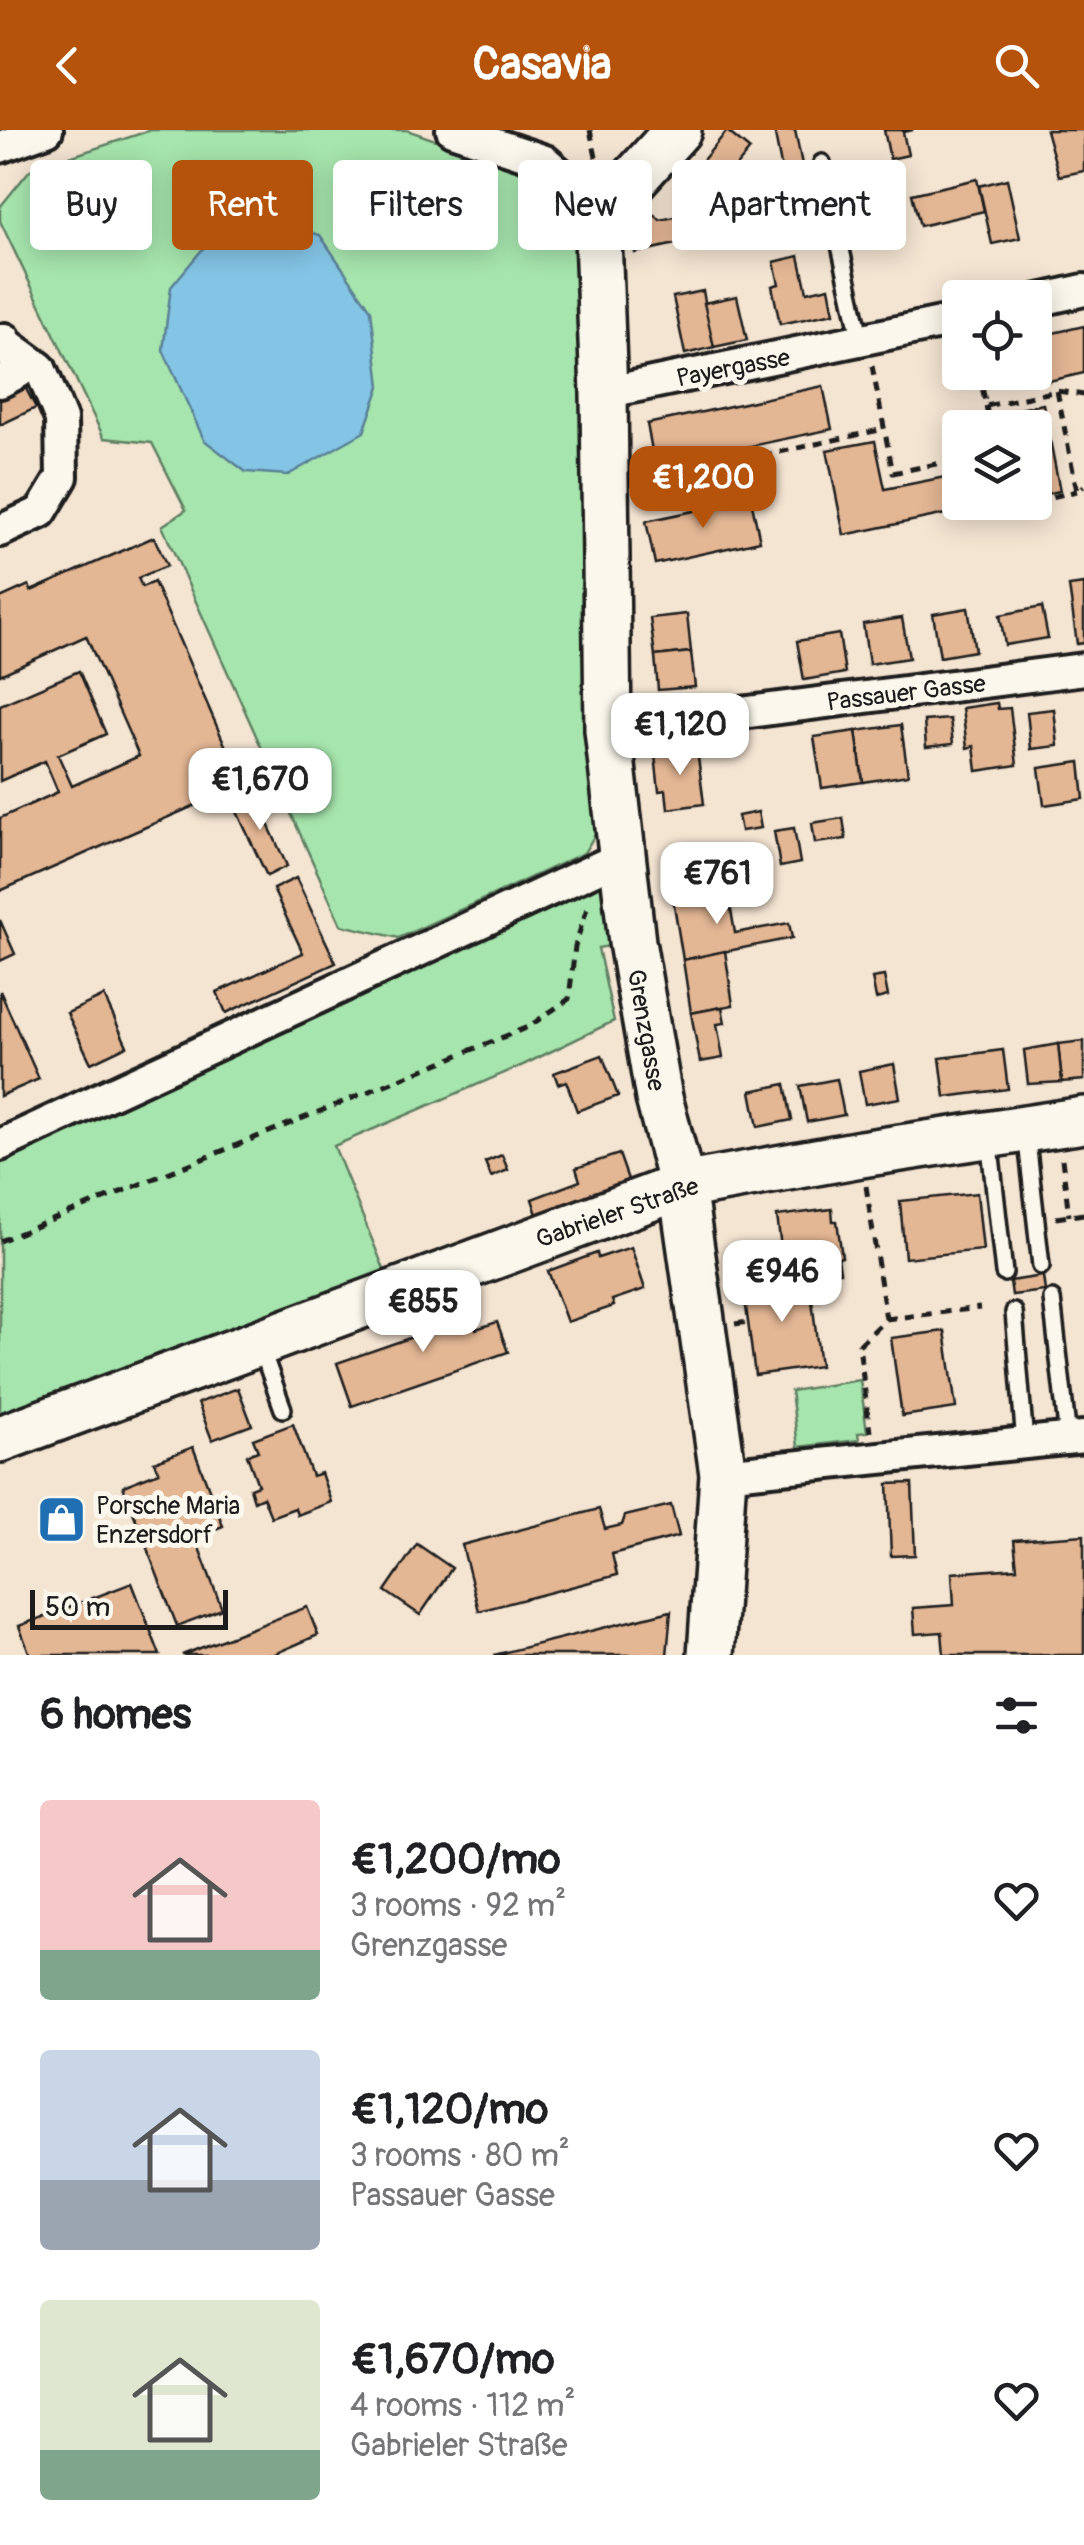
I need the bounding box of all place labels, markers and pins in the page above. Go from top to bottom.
pin: €1,200 [622,446,784,531]
pin: €1,120 [599,693,761,778]
pin: €1,670 [179,748,341,833]
pin: €761 [658,842,776,927]
pin: €946 [723,1240,841,1325]
pin: €855 [364,1270,482,1355]
place label: Porsche Maria Enzersdorf [96,1491,240,1551]
shop icon: Porsche Maria Enzersdorf [35,1493,87,1545]

